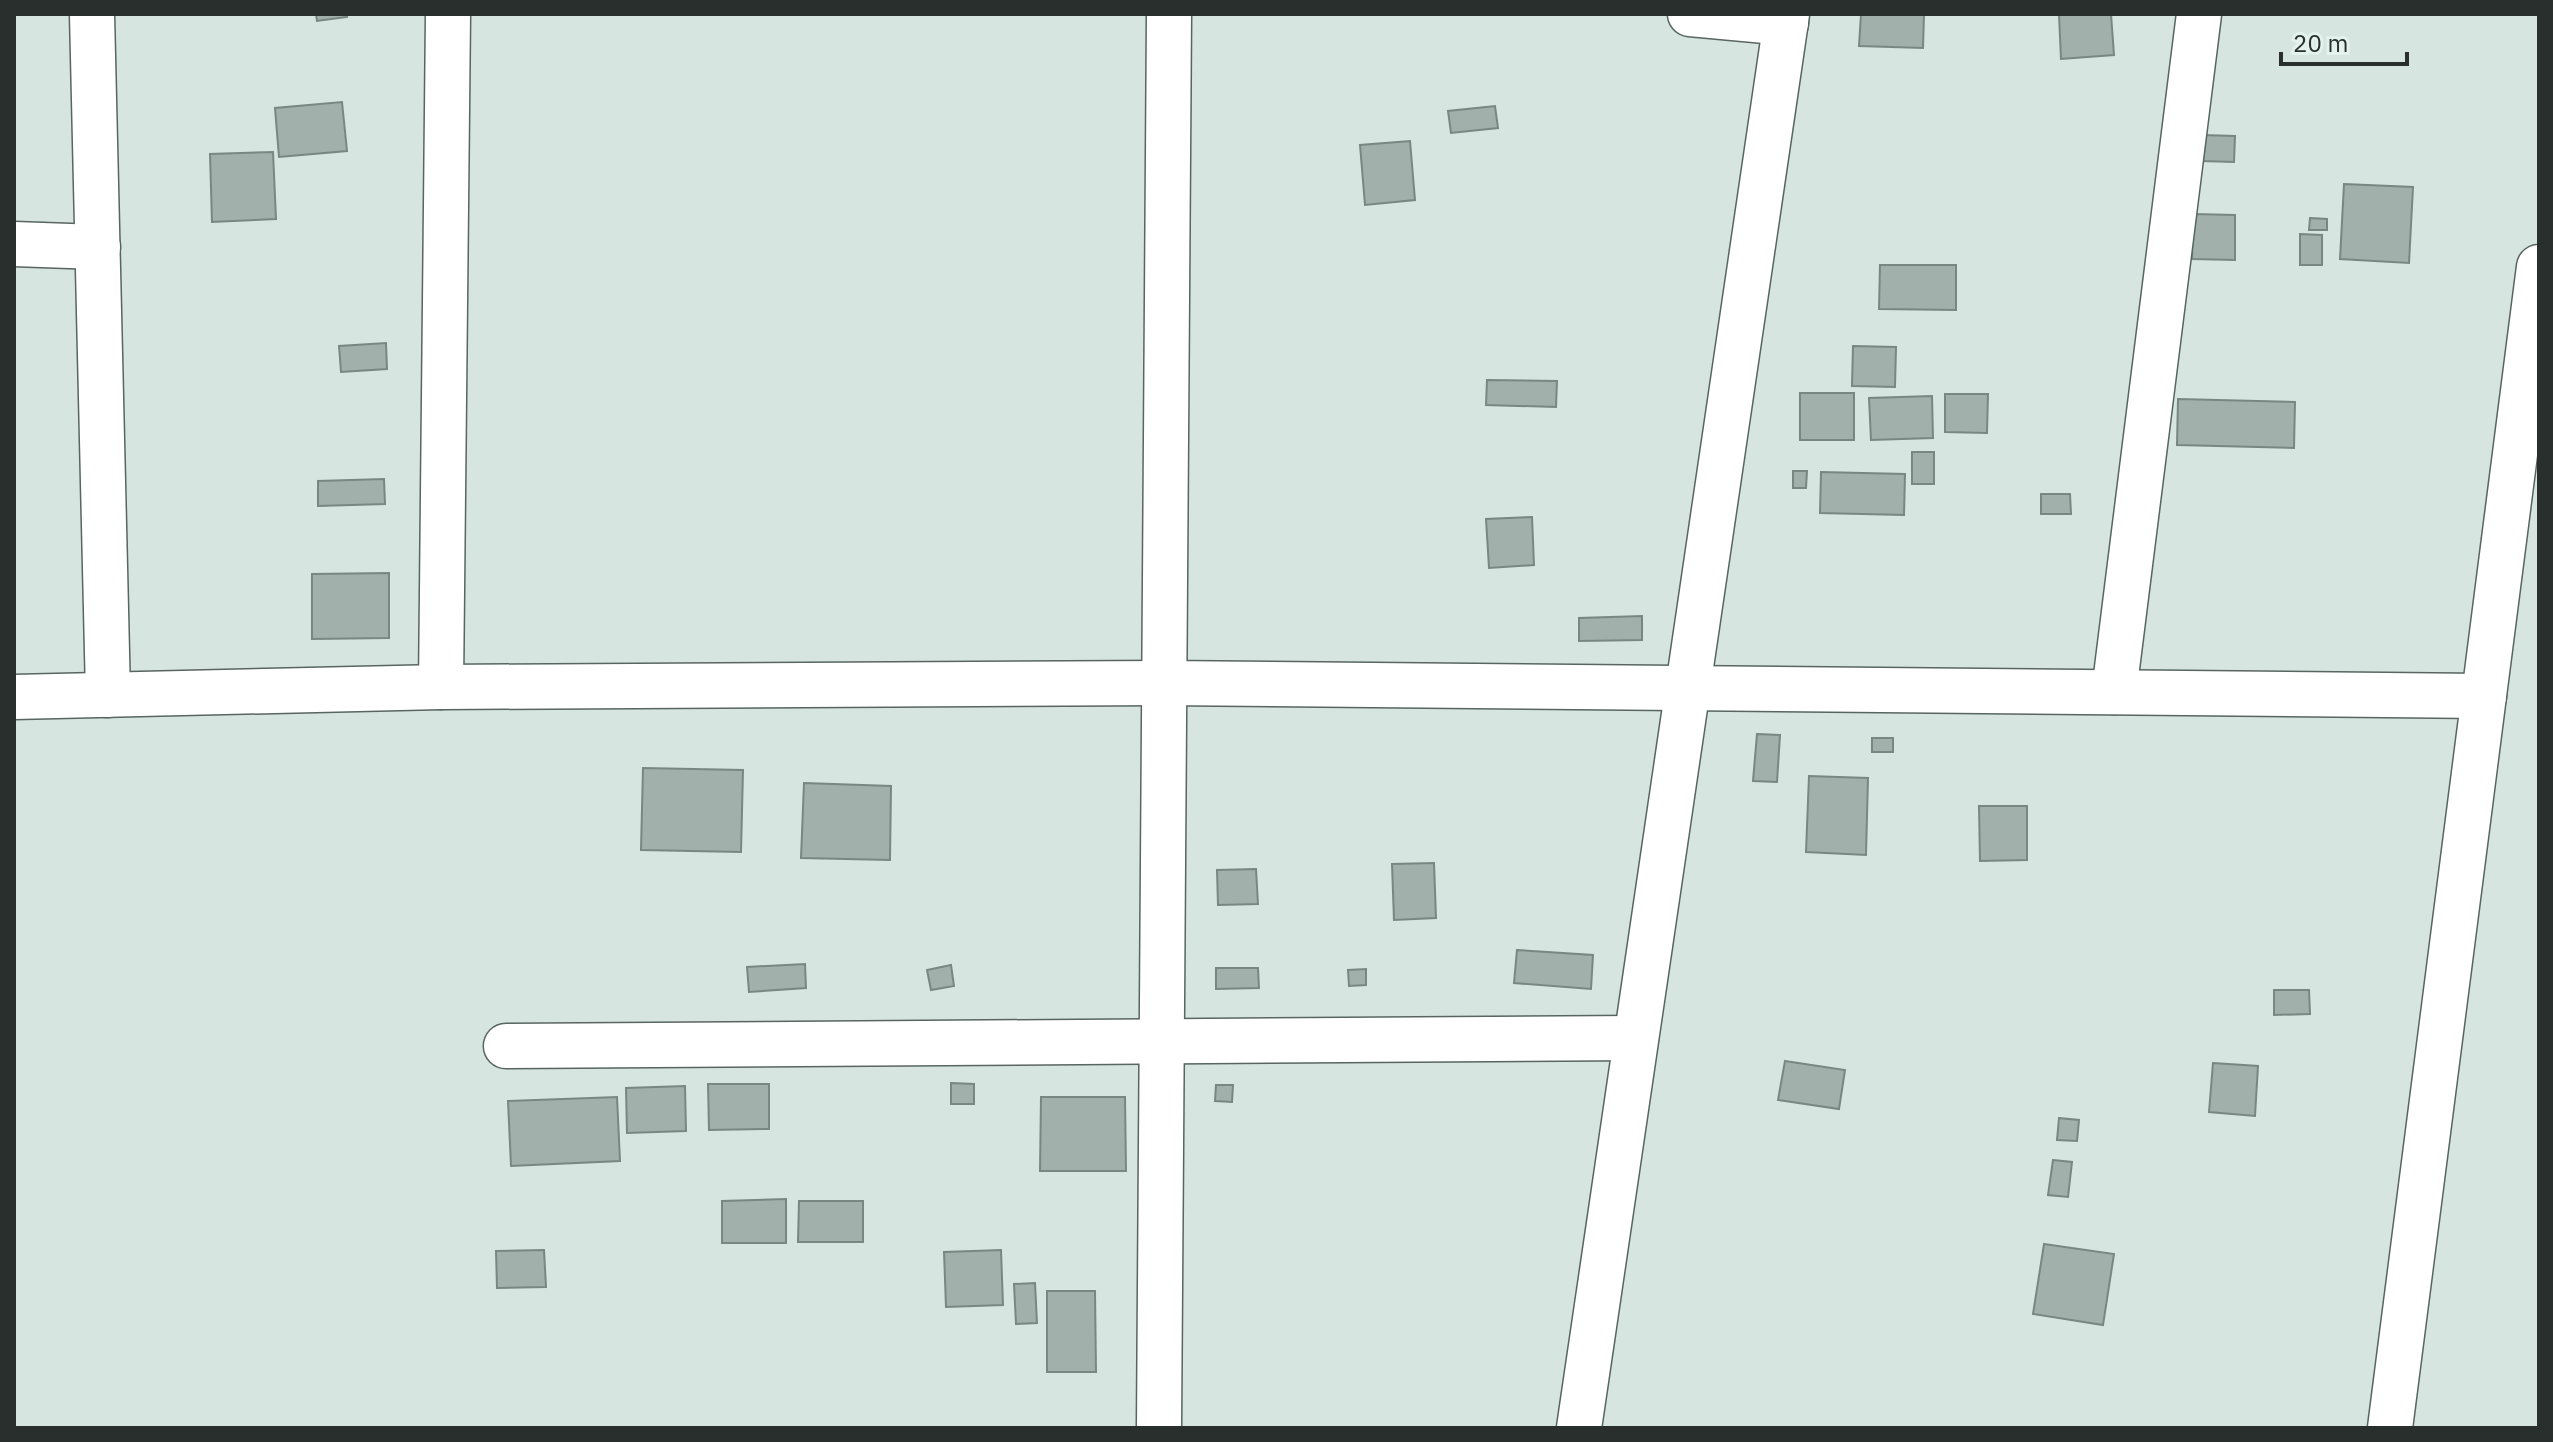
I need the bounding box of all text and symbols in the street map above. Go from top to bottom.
scale bar [2281,16,2407,66]
text: 20 m [2293,27,2348,59]

